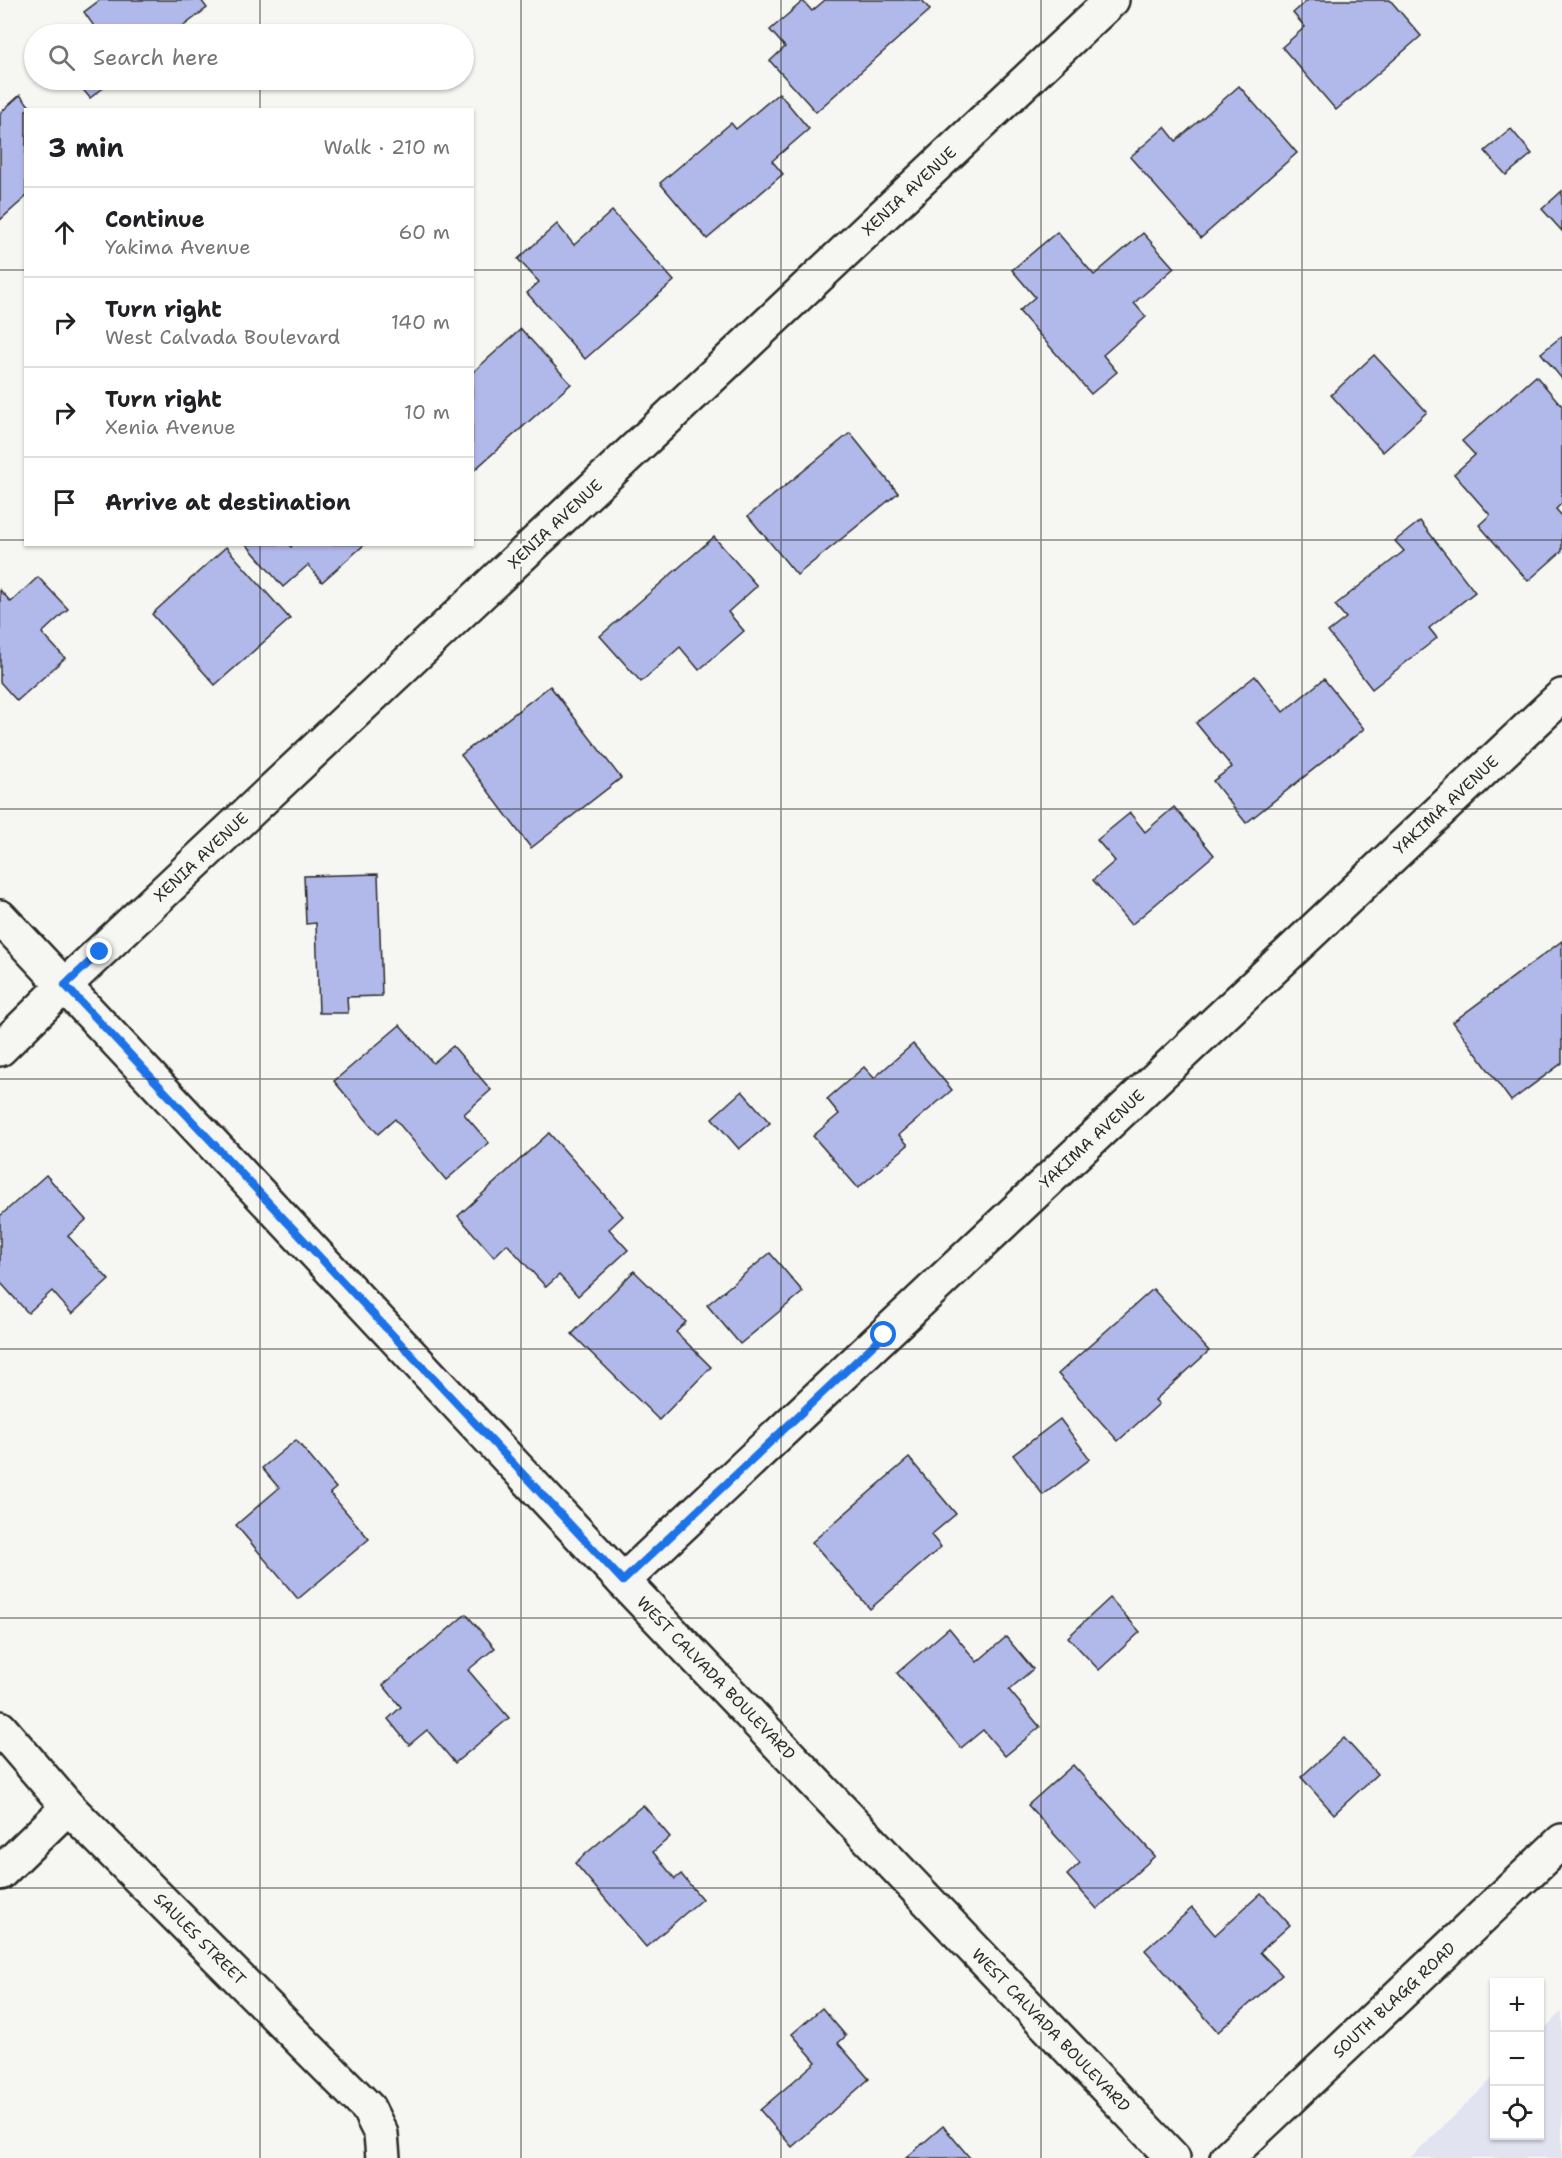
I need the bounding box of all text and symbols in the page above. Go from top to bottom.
search box [24,24,474,90]
icon: search [45,41,78,74]
text: Search here [93,43,219,72]
text: 3 min [48,130,124,165]
text: Walk · 210 m [324,134,450,160]
street label: XENIA AVENUE [857,142,961,240]
text: Continue [105,205,205,234]
icon: ahead [48,216,81,249]
text: 60 m [398,219,450,245]
text: Yakima Avenue [105,234,251,260]
text: Turn right [105,295,222,324]
icon: right [48,306,81,339]
text: 140 m [391,309,450,335]
text: West Calvada Boulevard [105,324,340,350]
text: Turn right [105,385,222,414]
icon: right [48,396,81,429]
text: 10 m [404,399,450,425]
text: Xenia Avenue [105,414,236,440]
street label: XENIA AVENUE [503,475,607,573]
icon: arrive [48,486,81,519]
text: Arrive at destination [105,488,351,517]
street label: YAKIMA AVENUE [1389,751,1503,859]
street label: XENIA AVENUE [149,808,253,906]
route end [86,938,112,964]
street label: YAKIMA AVENUE [1035,1085,1149,1193]
route start [870,1321,896,1347]
street label: WEST CALVADA BOULEVARD [632,1592,800,1764]
street label: SAULES STREET [149,1888,251,1990]
street label: SOUTH BLAGG ROAD [1328,1937,1460,2063]
street label: WEST CALVADA BOULEVARD [967,1944,1135,2116]
map controls [1490,1978,1544,2140]
button: + [1490,1978,1544,2032]
button: − [1490,2032,1544,2086]
button: locate [1490,2086,1544,2140]

